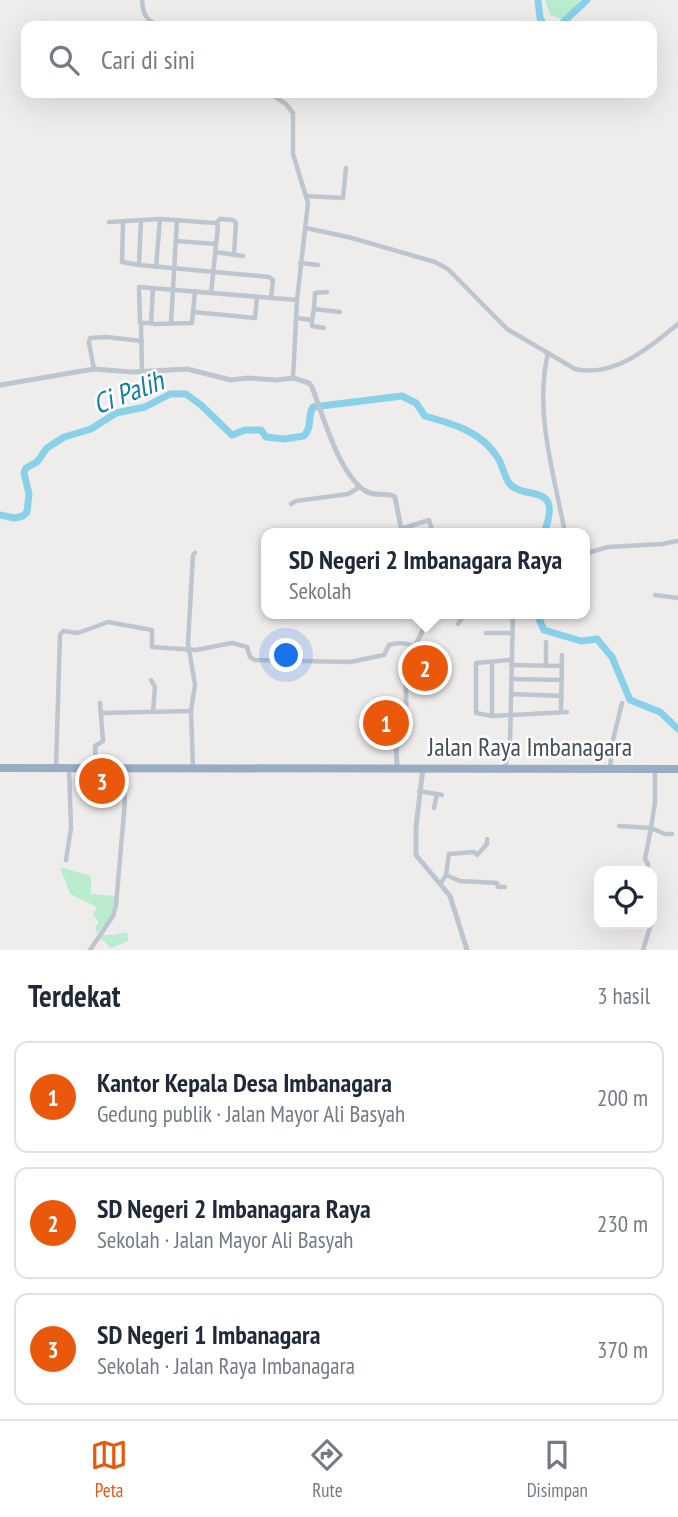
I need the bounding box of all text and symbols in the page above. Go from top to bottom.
search box [21,21,657,98]
icon: search [45,41,83,79]
text: Cari di sini [101,43,195,76]
water label: Ci Palih [87,361,170,422]
popup [261,528,590,619]
text: SD Negeri 2 Imbanagara Raya [289,543,562,576]
text: Sekolah [289,576,351,605]
your location [269,638,303,672]
pin: 2 [402,642,448,694]
pin: 1 [363,697,409,749]
street label: Jalan Raya Imbanagara [427,730,632,763]
pin: 3 [79,755,125,807]
map controls [594,866,657,929]
button: locate [594,866,657,929]
text: Terdekat [28,976,120,1015]
text: 3 hasil [597,981,650,1010]
text: Kantor Kepala Desa Imbanagara [97,1066,392,1099]
text: 1 [48,1083,59,1112]
text: 200 m [597,1083,648,1112]
text: Gedung publik · Jalan Mayor Ali Basyah [97,1099,405,1128]
text: SD Negeri 2 Imbanagara Raya [97,1192,371,1225]
text: 2 [48,1209,59,1238]
text: 230 m [597,1209,648,1238]
text: Sekolah · Jalan Mayor Ali Basyah [97,1225,353,1254]
text: SD Negeri 1 Imbanagara [97,1318,320,1351]
text: 3 [48,1335,59,1364]
text: 370 m [597,1335,648,1364]
text: Sekolah · Jalan Raya Imbanagara [97,1351,355,1380]
tab: Peta [90,1436,128,1502]
tab: Rute [308,1436,346,1502]
tab: Disimpan [527,1436,588,1502]

